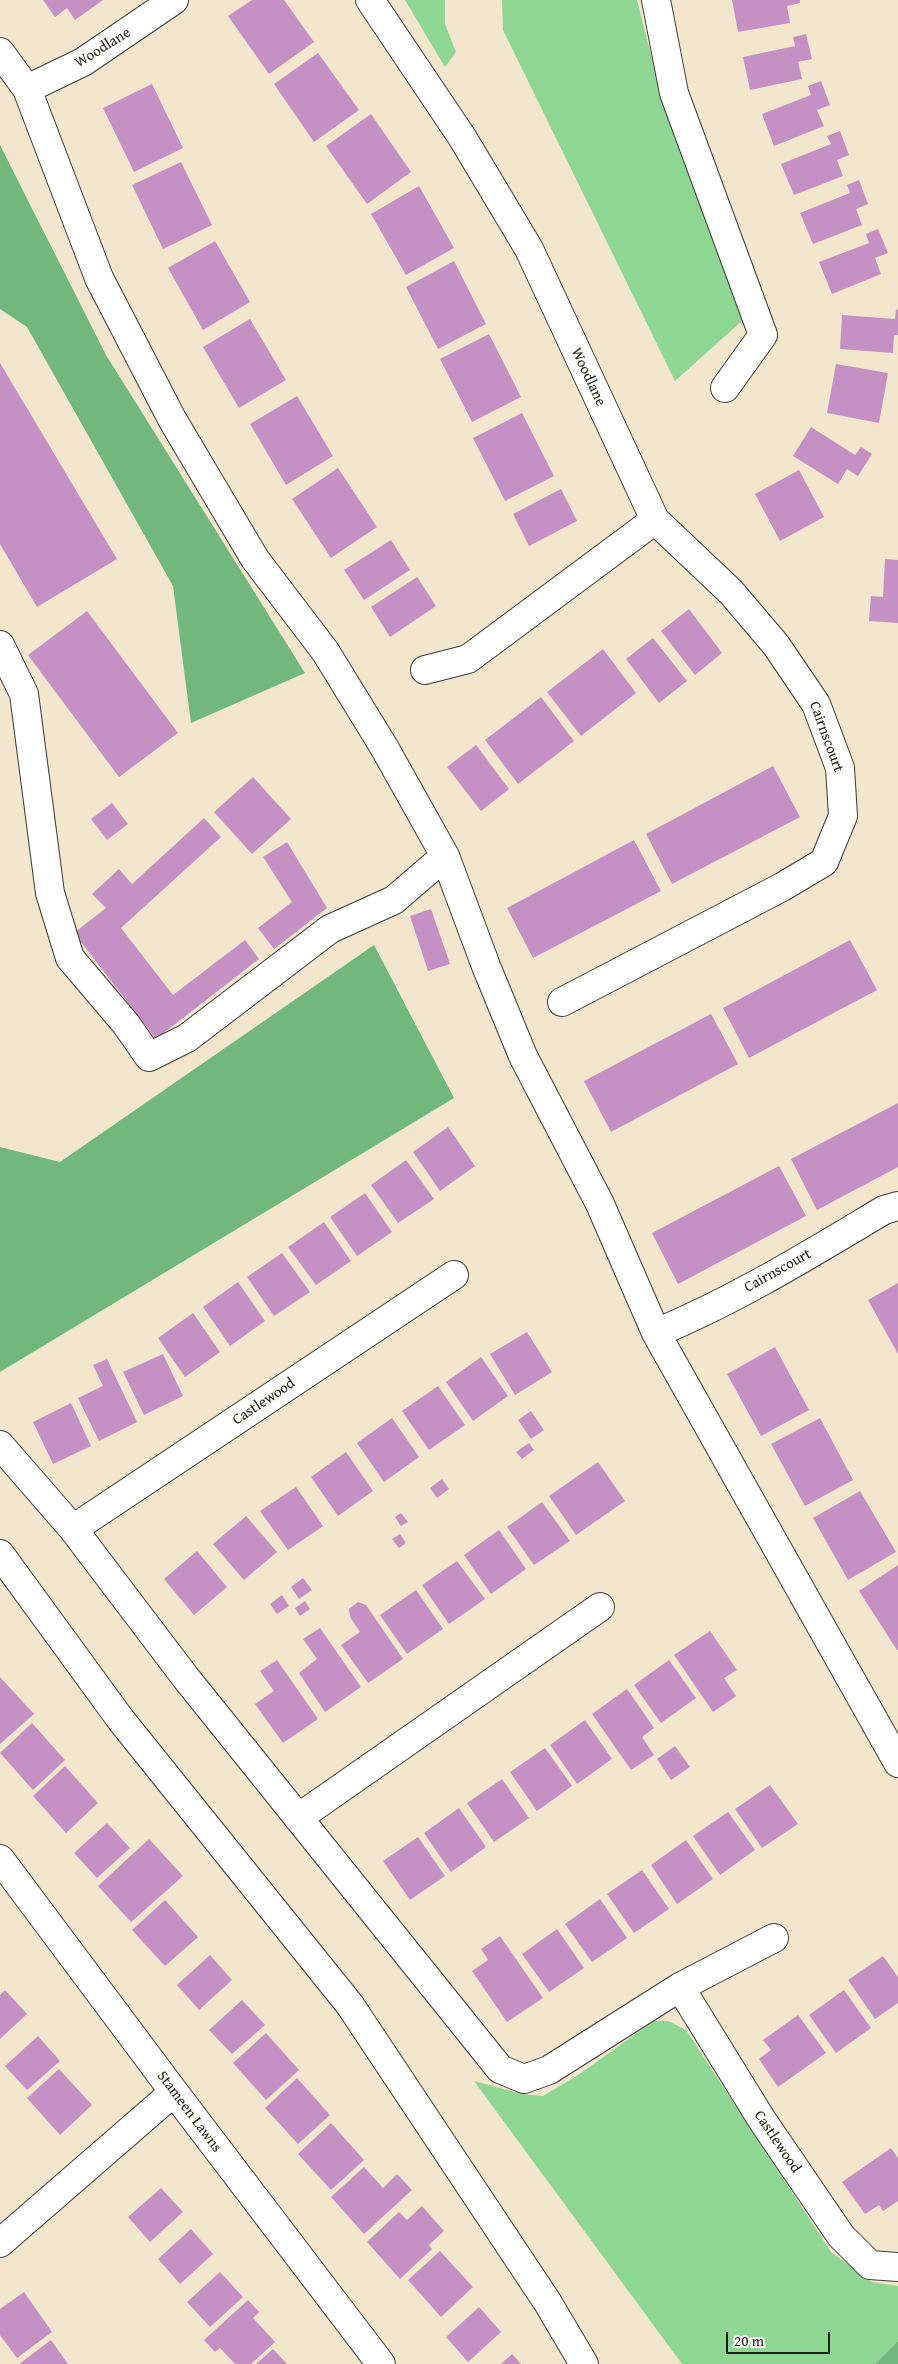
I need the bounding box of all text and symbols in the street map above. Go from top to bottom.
street label: Woodlane [72,24,134,72]
street label: Woodlane [567,345,609,409]
street label: Cairnscourt [805,699,847,775]
street label: Cairnscourt [741,1245,815,1297]
street label: Castlewood [229,1375,299,1429]
street label: Stameen Lawns [153,2068,225,2156]
street label: Castlewood [750,2107,804,2177]
scale bar [728,2322,832,2354]
text: 20 m [734,2330,764,2351]

